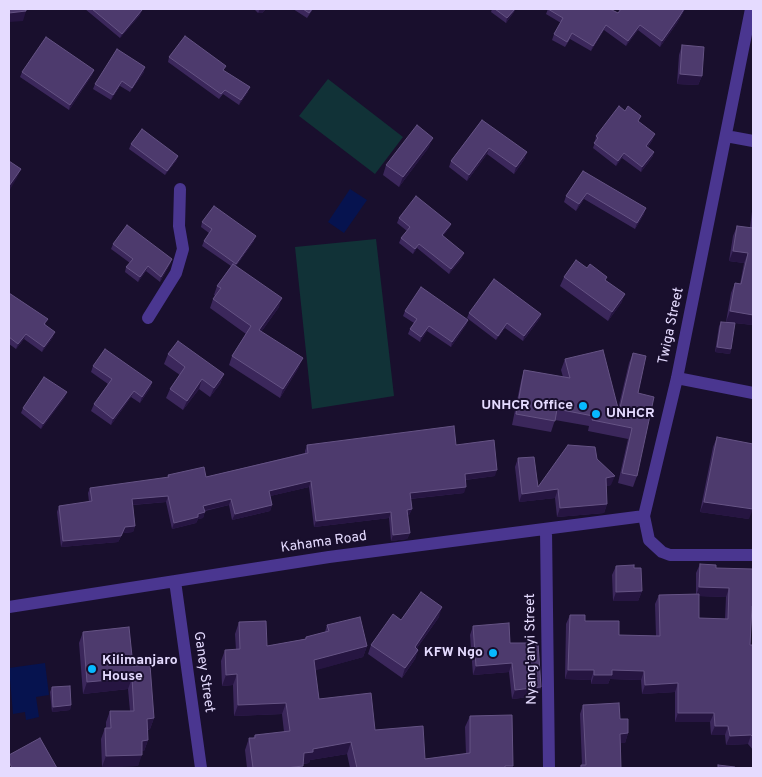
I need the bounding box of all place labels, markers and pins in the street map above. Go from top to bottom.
place label: UNHCR Office [481,398,573,414]
marker: UNHCR Office [577,400,589,412]
place label: UNHCR [606,406,655,422]
marker: UNHCR [590,408,602,420]
place label: KFW Ngo [424,645,483,661]
marker: KFW Ngo [487,647,499,659]
place label: Kilimanjaro House [102,653,178,686]
marker: Kilimanjaro House [86,663,98,675]

